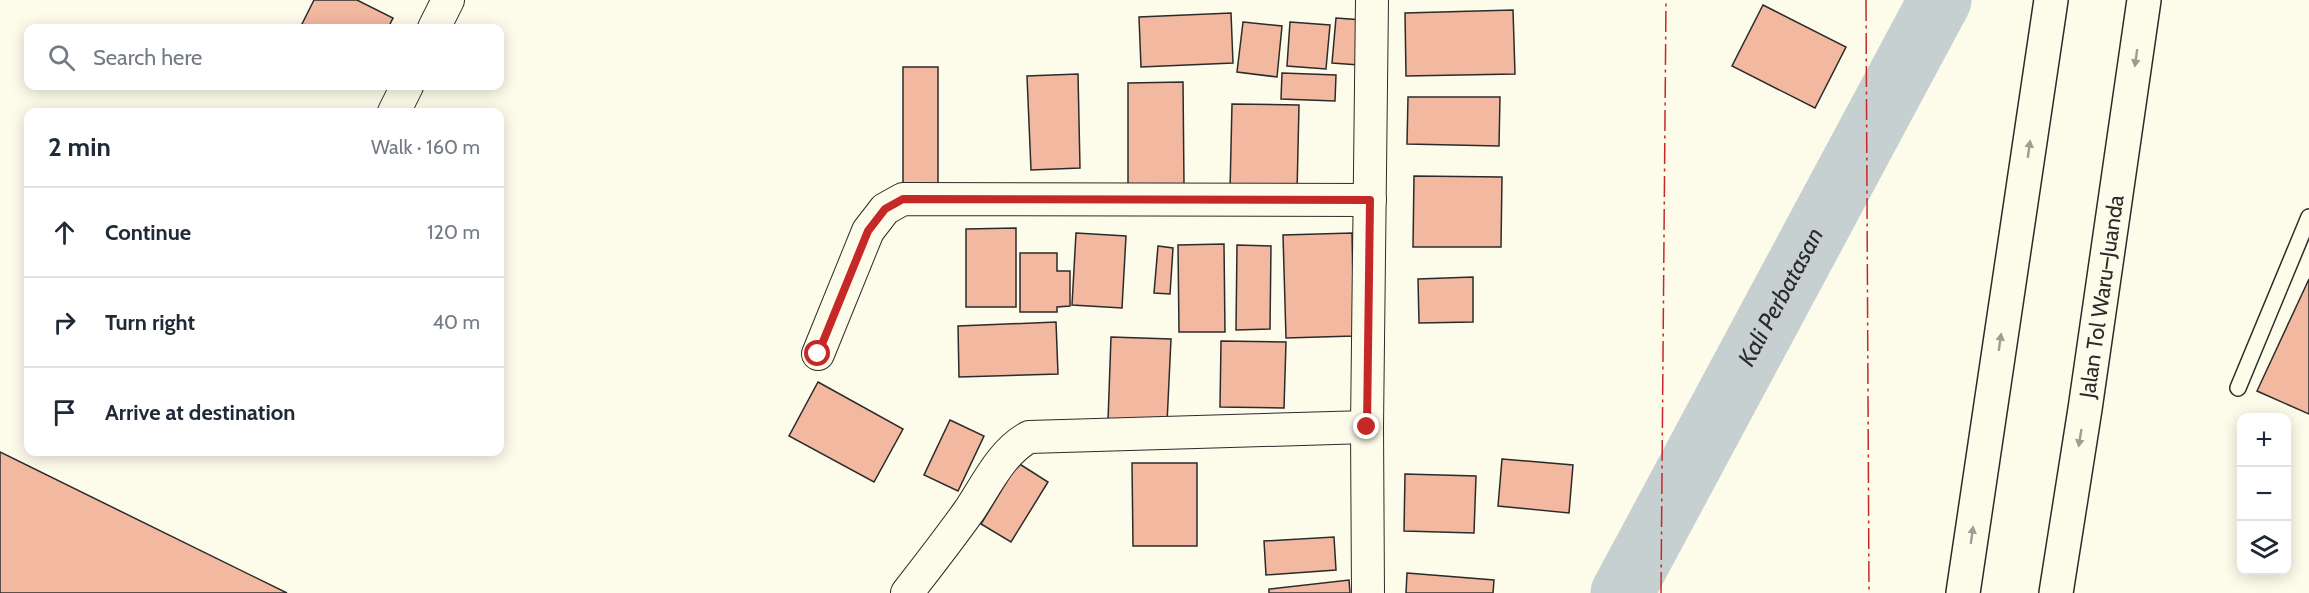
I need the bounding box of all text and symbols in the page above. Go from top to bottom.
search box [24,24,504,90]
icon: search [45,41,78,74]
text: Search here [93,44,202,71]
one-way arrow [2131,49,2140,68]
text: 2 min [48,131,111,163]
text: Walk · 160 m [371,135,480,159]
one-way arrow [2024,140,2033,159]
street label: Jalan Tol Waru–Juanda [2074,193,2130,401]
icon: ahead [48,216,81,249]
text: Continue [105,219,191,246]
text: 120 m [427,220,480,244]
water label: Kali Perbatasan [1731,222,1829,371]
icon: right [48,306,81,339]
text: Turn right [105,309,195,336]
text: 40 m [432,310,480,334]
one-way arrow [1996,333,2005,352]
route start [804,340,830,366]
icon: arrive [48,396,81,429]
text: Arrive at destination [105,399,295,426]
route end [1353,413,1379,439]
map controls [2237,413,2291,575]
button: + [2237,413,2291,467]
one-way arrow [2076,429,2085,448]
button: − [2237,467,2291,521]
button: layers [2237,521,2291,575]
one-way arrow [1967,526,1976,545]

